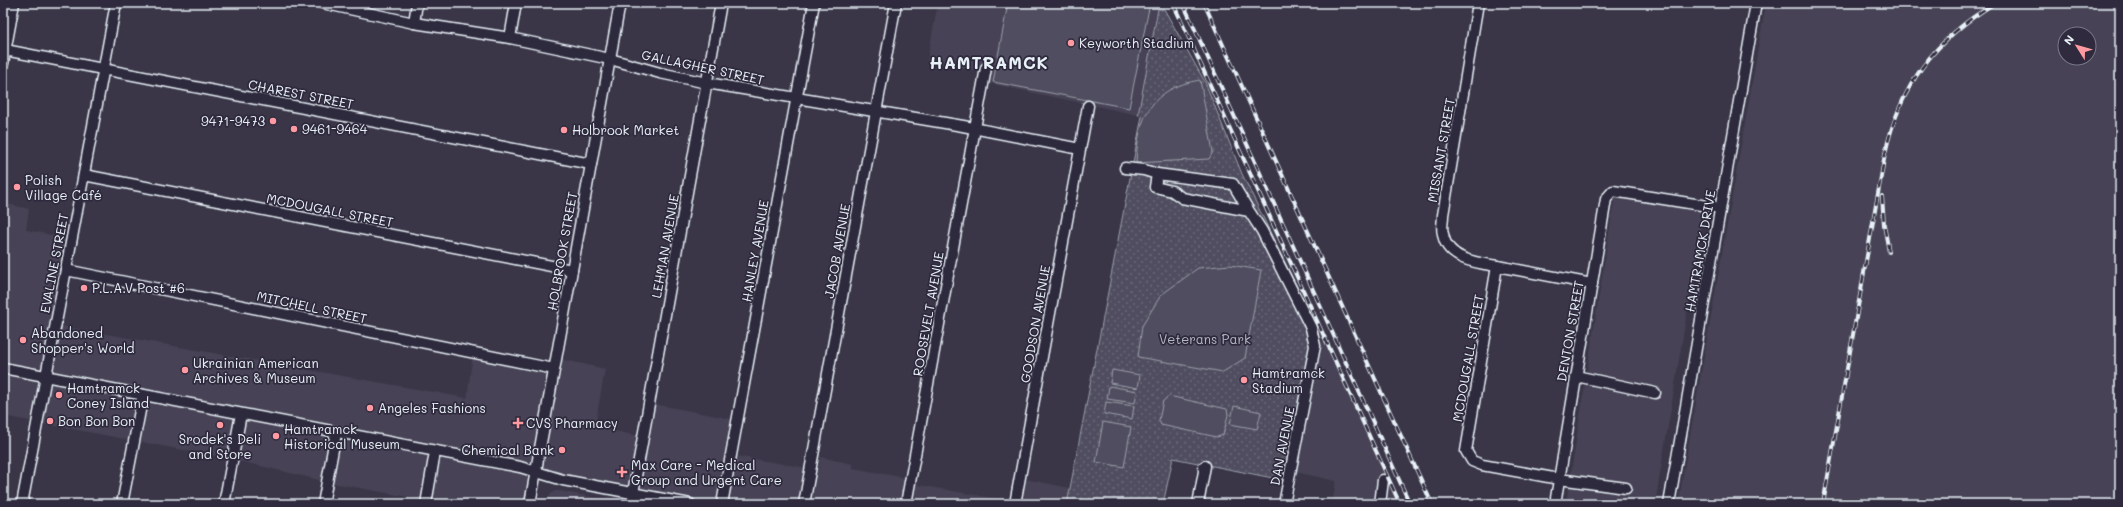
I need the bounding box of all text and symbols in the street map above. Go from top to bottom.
north arrow [2057,26,2097,66]
text: N [2060,32,2077,48]
place label: Keyworth Stadium [1079,34,1194,51]
marker: Keyworth Stadium [1066,38,1076,48]
street label: GALLAGHER STREET [640,45,766,88]
district label: HAMTRAMCK [929,51,1049,73]
street label: CHAREST STREET [247,75,355,112]
street label: MISSANT STREET [1423,96,1458,203]
place label: 9471-9473 [201,112,265,129]
marker: 9471-9473 [268,116,278,126]
place label: 9461-9464 [302,120,368,137]
place label: Holbrook Market [572,121,679,138]
marker: 9461-9464 [289,124,299,134]
marker: Holbrook Market [559,125,569,135]
place label: Polish Village Café [25,171,102,203]
marker: Polish Village Café [12,182,22,192]
street label: MCDOUGALL STREET [265,189,395,230]
street label: HAMTRAMCK DRIVE [1680,189,1719,313]
street label: HOLBROOK STREET [543,190,580,312]
street label: LEHMAN AVENUE [647,193,682,299]
street label: HANLEY AVENUE [737,199,772,303]
street label: JACOB AVENUE [820,202,853,300]
street label: EVALINE STREET [35,211,72,314]
street label: ROOSEVELT AVENUE [908,250,947,378]
street label: GOODSON AVENUE [1016,264,1053,384]
place label: P.L.A.V Post #6 [92,279,185,296]
street label: DENTON STREET [1552,279,1587,383]
marker: P.L.A.V Post #6 [79,283,89,293]
street label: MITCHELL STREET [255,287,369,326]
street label: MCDOUGALL STREET [1448,293,1487,423]
place label: Abandoned Shopper's World [31,324,134,356]
park label: Veterans Park [1159,330,1251,347]
marker: Abandoned Shopper's World [18,335,28,345]
place label: Ukrainian American Archives & Museum [193,354,319,386]
place label: Hamtramck Stadium [1252,364,1325,396]
marker: Ukrainian American Archives & Museum [180,365,190,375]
marker: Hamtramck Stadium [1239,375,1249,385]
place label: Hamtramck Coney Island [67,379,149,411]
marker: Hamtramck Coney Island [54,390,64,400]
place label: Angeles Fashions [378,399,486,416]
marker: Angeles Fashions [365,403,375,413]
street label: DAN AVENUE [1266,405,1298,487]
place label: Bon Bon Bon [58,412,135,429]
place label: CVS Pharmacy [526,414,618,431]
marker: Bon Bon Bon [45,416,55,426]
marker: CVS Pharmacy [513,418,523,428]
marker: Srodek's Deli and Store [215,420,225,430]
place label: Hamtramck Historical Museum [284,420,400,452]
place label: Srodek's Deli and Store [179,430,261,462]
marker: Hamtramck Historical Museum [271,431,281,441]
place label: Chemical Bank [462,441,554,458]
marker: Chemical Bank [557,445,567,455]
place label: Max Care - Medical Group and Urgent Care [631,456,782,488]
marker: Max Care - Medical Group and Urgent Care [616,466,628,478]

